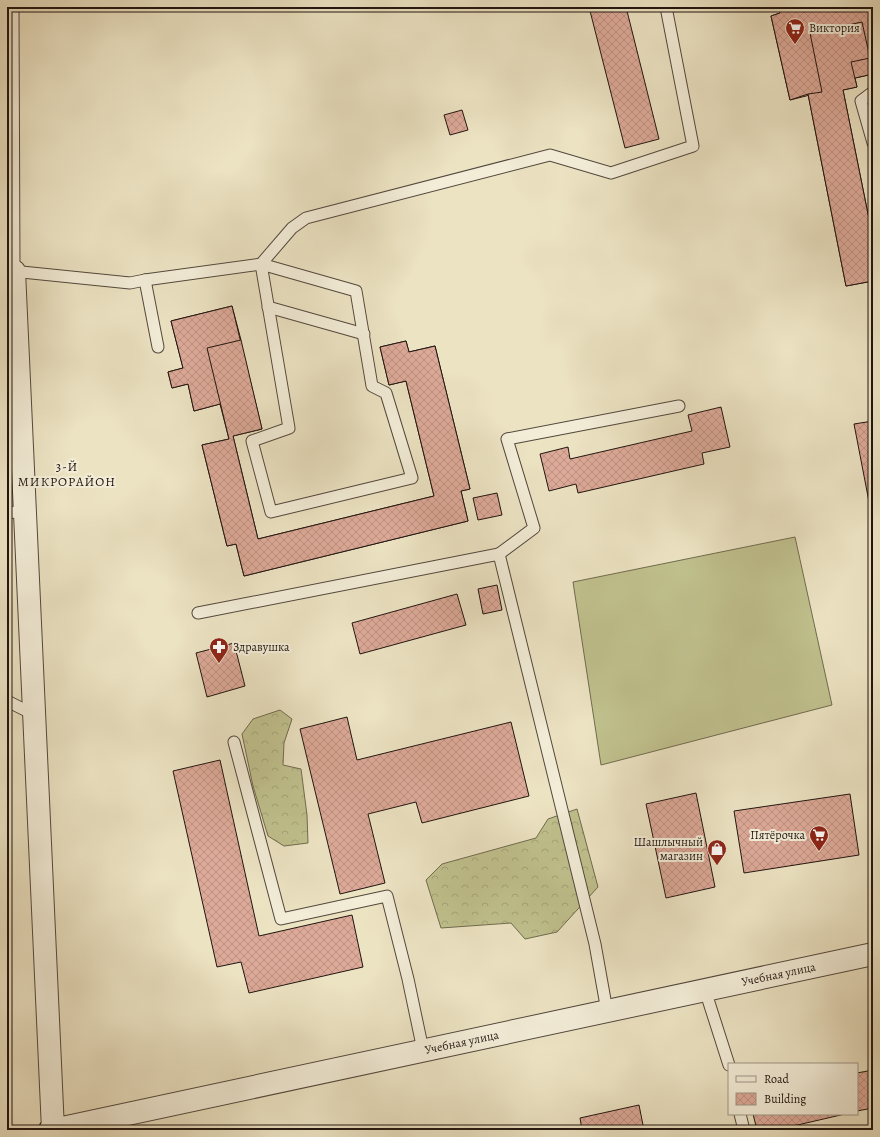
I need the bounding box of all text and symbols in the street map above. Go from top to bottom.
supermarket icon: Виктория [784,17,806,45]
place label: Виктория [809,20,860,36]
district label: 3-Й МИКРОРАЙОН [18,458,116,490]
pharmacy icon: Здравушка [208,636,230,664]
place label: Здравушка [233,639,290,655]
supermarket icon: Пятёрочка [808,824,830,852]
place label: Пятёрочка [750,827,805,843]
place label: Шашлычный магазин [633,834,703,864]
shop icon: Шашлычный магазин [706,838,728,866]
street label: Учебная улица [740,958,818,990]
street label: Учебная улица [423,1026,501,1058]
legend [728,1063,858,1115]
text: Road [764,1071,790,1087]
text: Building [764,1091,806,1107]

